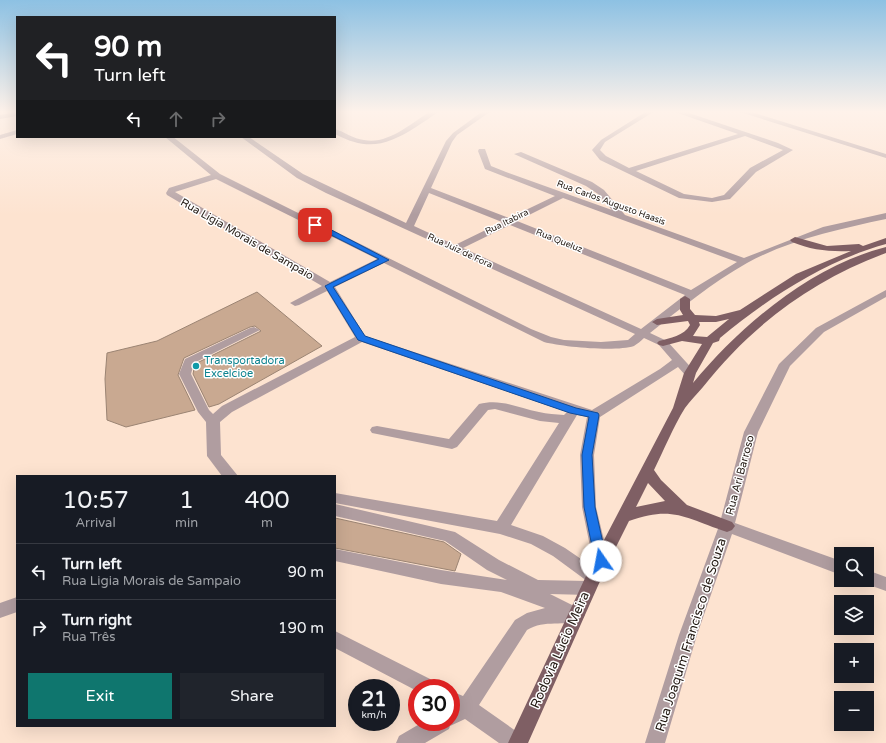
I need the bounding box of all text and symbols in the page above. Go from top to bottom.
text: 90 m [94,30,162,64]
icon: left [28,32,80,84]
text: Turn left [94,64,166,86]
icon: left [123,108,145,130]
icon: ahead [165,108,187,130]
icon: right [207,108,229,130]
street label: Rua Carlos Augusto Haasis [555,178,667,228]
street label: Rua Ligia Morais de Sampaio [178,196,316,283]
street label: Rua Itabira [484,207,530,237]
pin [298,208,332,242]
icon: arrive [304,214,326,236]
street label: Rua Queluz [534,227,584,256]
street label: Rua Juiz de Fora [426,231,494,271]
place label: Transportadora Excelcioe [204,354,285,380]
marker: Transportadora Excelcioe [191,361,201,371]
street label: Rua Ari Barroso [723,433,757,516]
text: 10:57 [62,486,129,515]
text: 1 [179,486,194,515]
text: 400 [244,486,290,515]
text: Arrival [75,515,116,531]
text: min [175,515,198,531]
text: m [261,515,273,531]
street label: Rua Joaquim Francisco de Souza [652,536,730,734]
position arrow [580,540,622,582]
map controls [834,547,874,731]
button: search [834,547,874,587]
text: Turn left [62,555,122,573]
icon: left [28,561,50,583]
text: 90 m [287,563,324,581]
text: Rua Ligia Morais de Sampaio [62,573,241,589]
street label: Rodovia Lúcio Meira [527,589,593,711]
button: layers [834,595,874,635]
text: Turn right [62,611,132,629]
icon: right [28,617,50,639]
text: 190 m [278,619,324,637]
text: Rua Três [62,629,115,645]
button: + [834,643,874,683]
button: Exit [28,673,172,719]
button: Share [180,673,324,719]
speed limit sign: 30 [408,679,460,731]
text: 21 [361,688,387,712]
button: − [834,691,874,731]
text: km/h [361,709,387,721]

